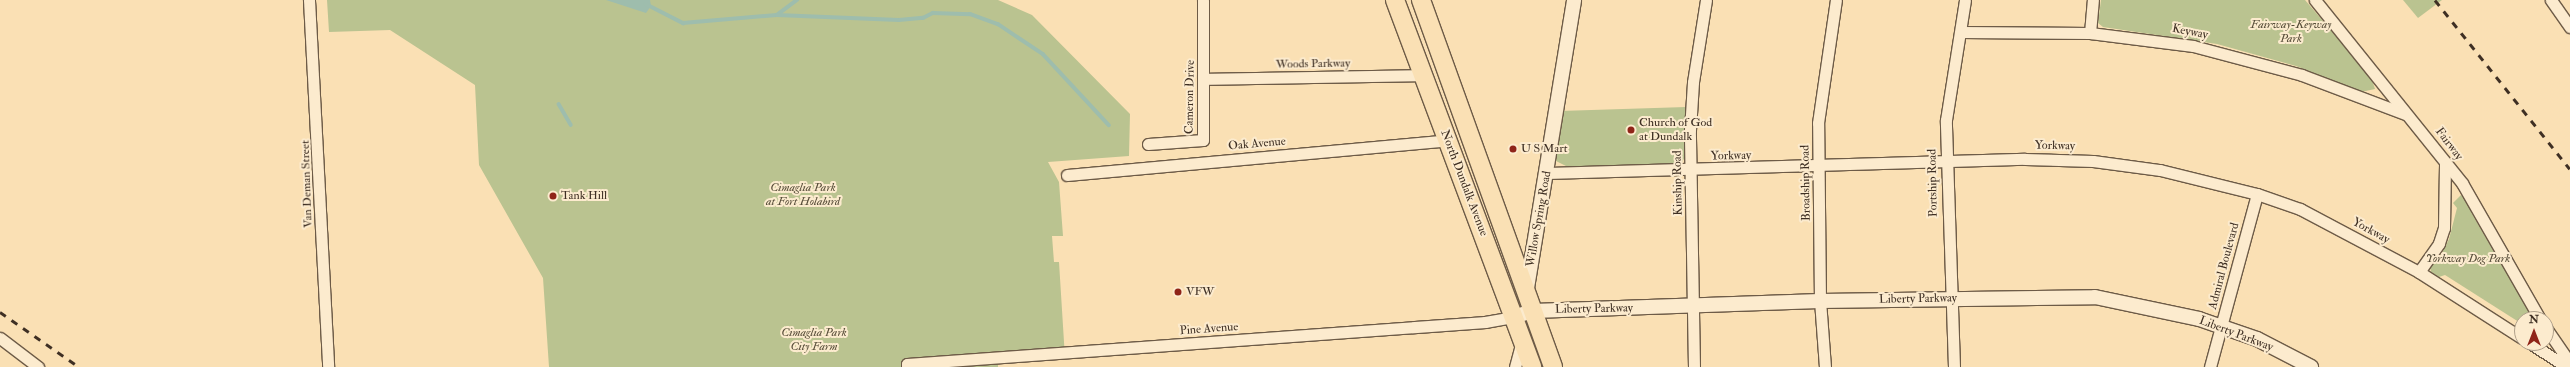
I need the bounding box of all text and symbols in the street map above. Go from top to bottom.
park label: Fairway-Keyway Park [2251,18,2331,46]
street label: Keyway [2171,21,2209,43]
street label: Woods Parkway [1276,56,1350,72]
street label: Cameron Drive [1182,60,1198,134]
place label: Church of God at Dundalk [1639,116,1712,144]
marker: Church of God at Dundalk [1626,125,1636,135]
street label: Fairway [2432,125,2466,163]
street label: North Dundalk Avenue [1437,128,1491,238]
street label: Oak Avenue [1228,134,1286,154]
street label: Yorkway [2035,138,2075,154]
street label: Van Deman Street [298,140,316,228]
place label: U S Mart [1521,142,1568,156]
marker: U S Mart [1508,144,1518,154]
street label: Broadship Road [1798,145,1814,221]
street label: Yorkway [1711,148,1751,164]
street label: Portship Road [1925,149,1941,217]
street label: Kinship Road [1670,150,1686,216]
street label: Willow Spring Road [1523,170,1555,268]
park label: Cimaglia Park at Fort Holabird [766,181,840,209]
place label: Tank Hill [561,189,607,203]
marker: Tank Hill [548,191,558,201]
street label: Yorkway [2350,215,2392,247]
street label: Admiral Boulevard [2205,221,2243,311]
park label: Yorkway Dog Park [2426,252,2510,266]
place label: VFW [1186,285,1214,299]
marker: VFW [1173,287,1183,297]
street label: Liberty Parkway [1879,291,1957,307]
street label: Liberty Parkway [1555,301,1633,317]
north arrow [2514,311,2554,351]
street label: Liberty Parkway [2197,313,2275,355]
text: N [2529,313,2539,326]
street label: Pine Avenue [1179,320,1239,338]
park label: Cimaglia Park City Farm [781,326,847,354]

